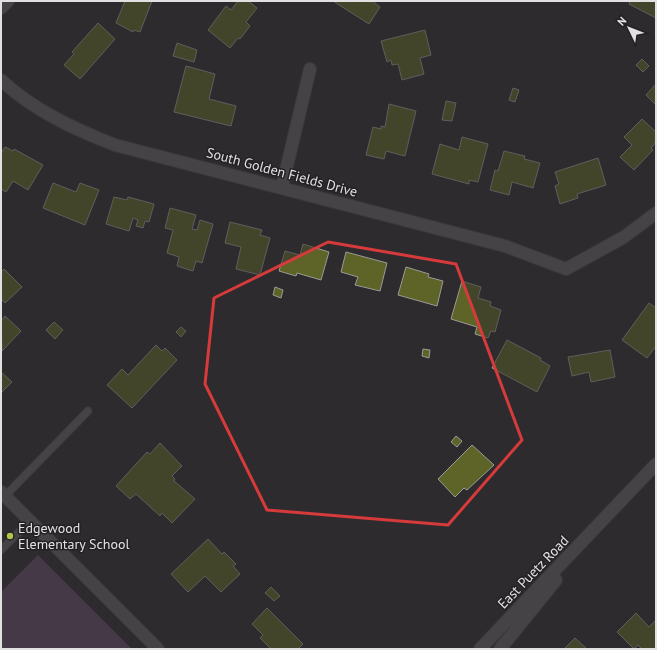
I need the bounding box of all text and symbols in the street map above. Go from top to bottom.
north arrow [609,8,649,48]
text: N [614,14,629,29]
street label: South Golden Fields Drive [205,143,359,201]
place label: Edgewood Elementary School [18,519,130,553]
marker: Edgewood Elementary School [5,531,15,541]
street label: East Puetz Road [494,532,572,612]

